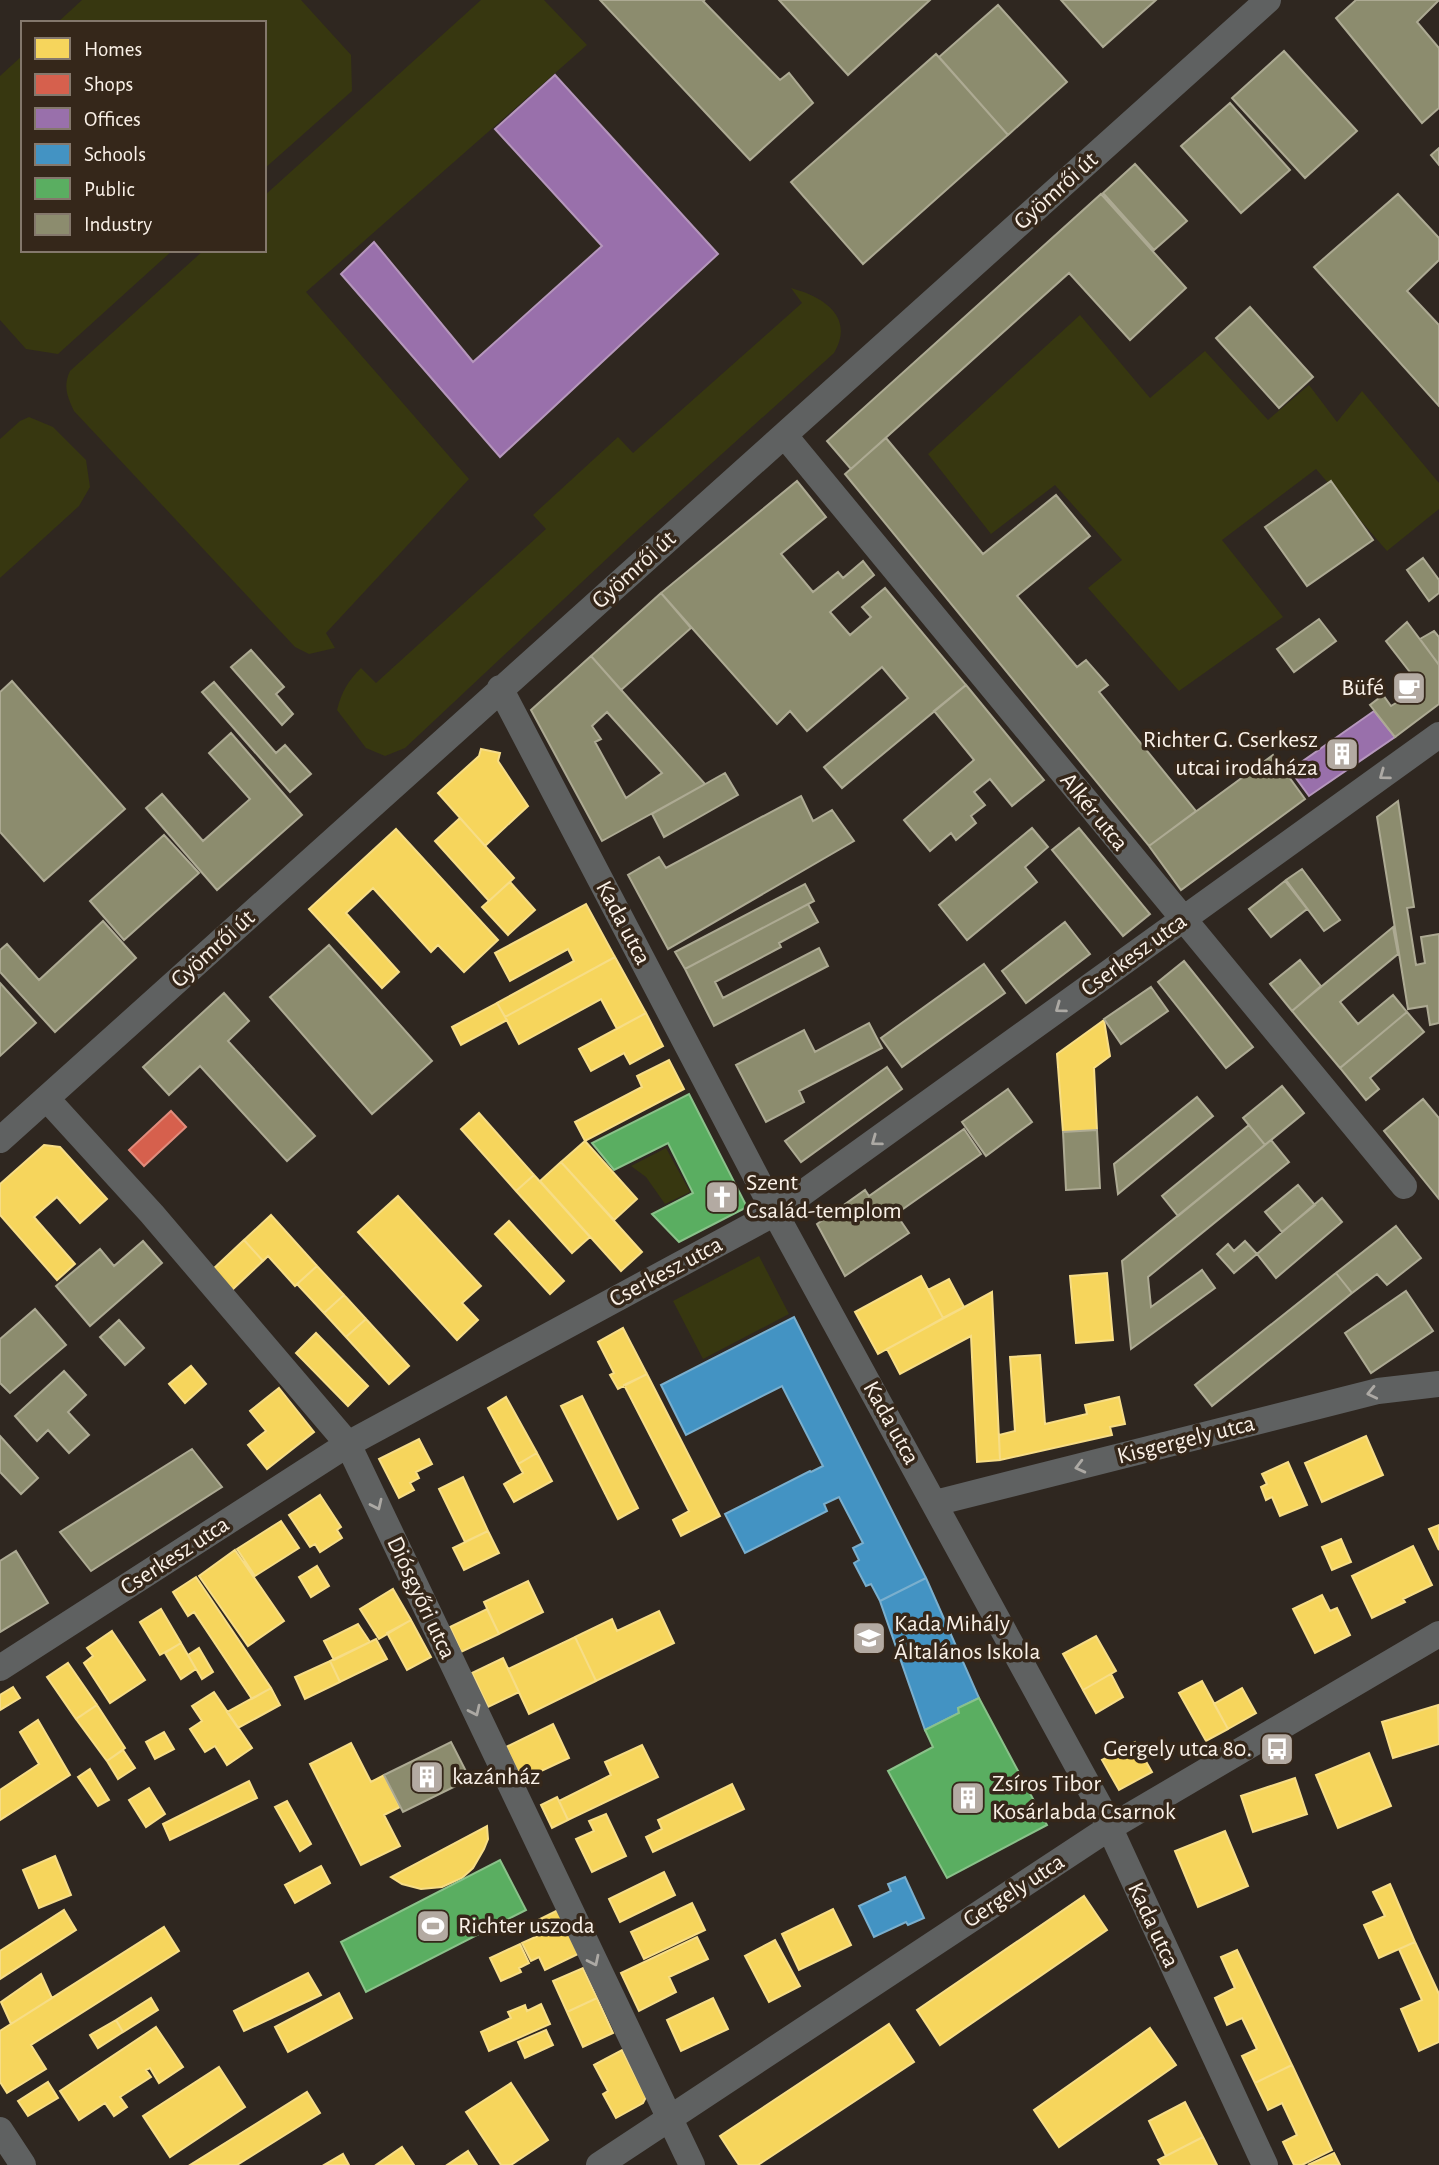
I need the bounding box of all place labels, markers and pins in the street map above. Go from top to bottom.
cafe icon: Büfé [1390,669,1428,707]
place label: Büfé [1341,676,1384,700]
place label: Richter G. Cserkesz utcai irodaháza [1143,728,1318,780]
building icon: Richter G. Cserkesz utcai irodaháza [1323,735,1361,773]
place label: Szent Család-templom [746,1171,902,1223]
church icon: Szent Család-templom [703,1178,741,1216]
place label: Kada Mihály Általános Iskola [894,1612,1041,1664]
school or university icon: Kada Mihály Általános Iskola [850,1619,888,1657]
bus stop icon: Gergely utca 80. [1258,1730,1296,1768]
place label: Gergely utca 80. [1103,1737,1252,1761]
building icon: kazánház [408,1758,446,1796]
place label: kazánház [452,1765,540,1789]
place label: Zsíros Tibor Kosárlabda Csarnok [992,1772,1176,1824]
building icon: Zsíros Tibor Kosárlabda Csarnok [949,1779,987,1817]
sports icon: Richter uszoda [414,1907,452,1945]
place label: Richter uszoda [458,1914,595,1938]

